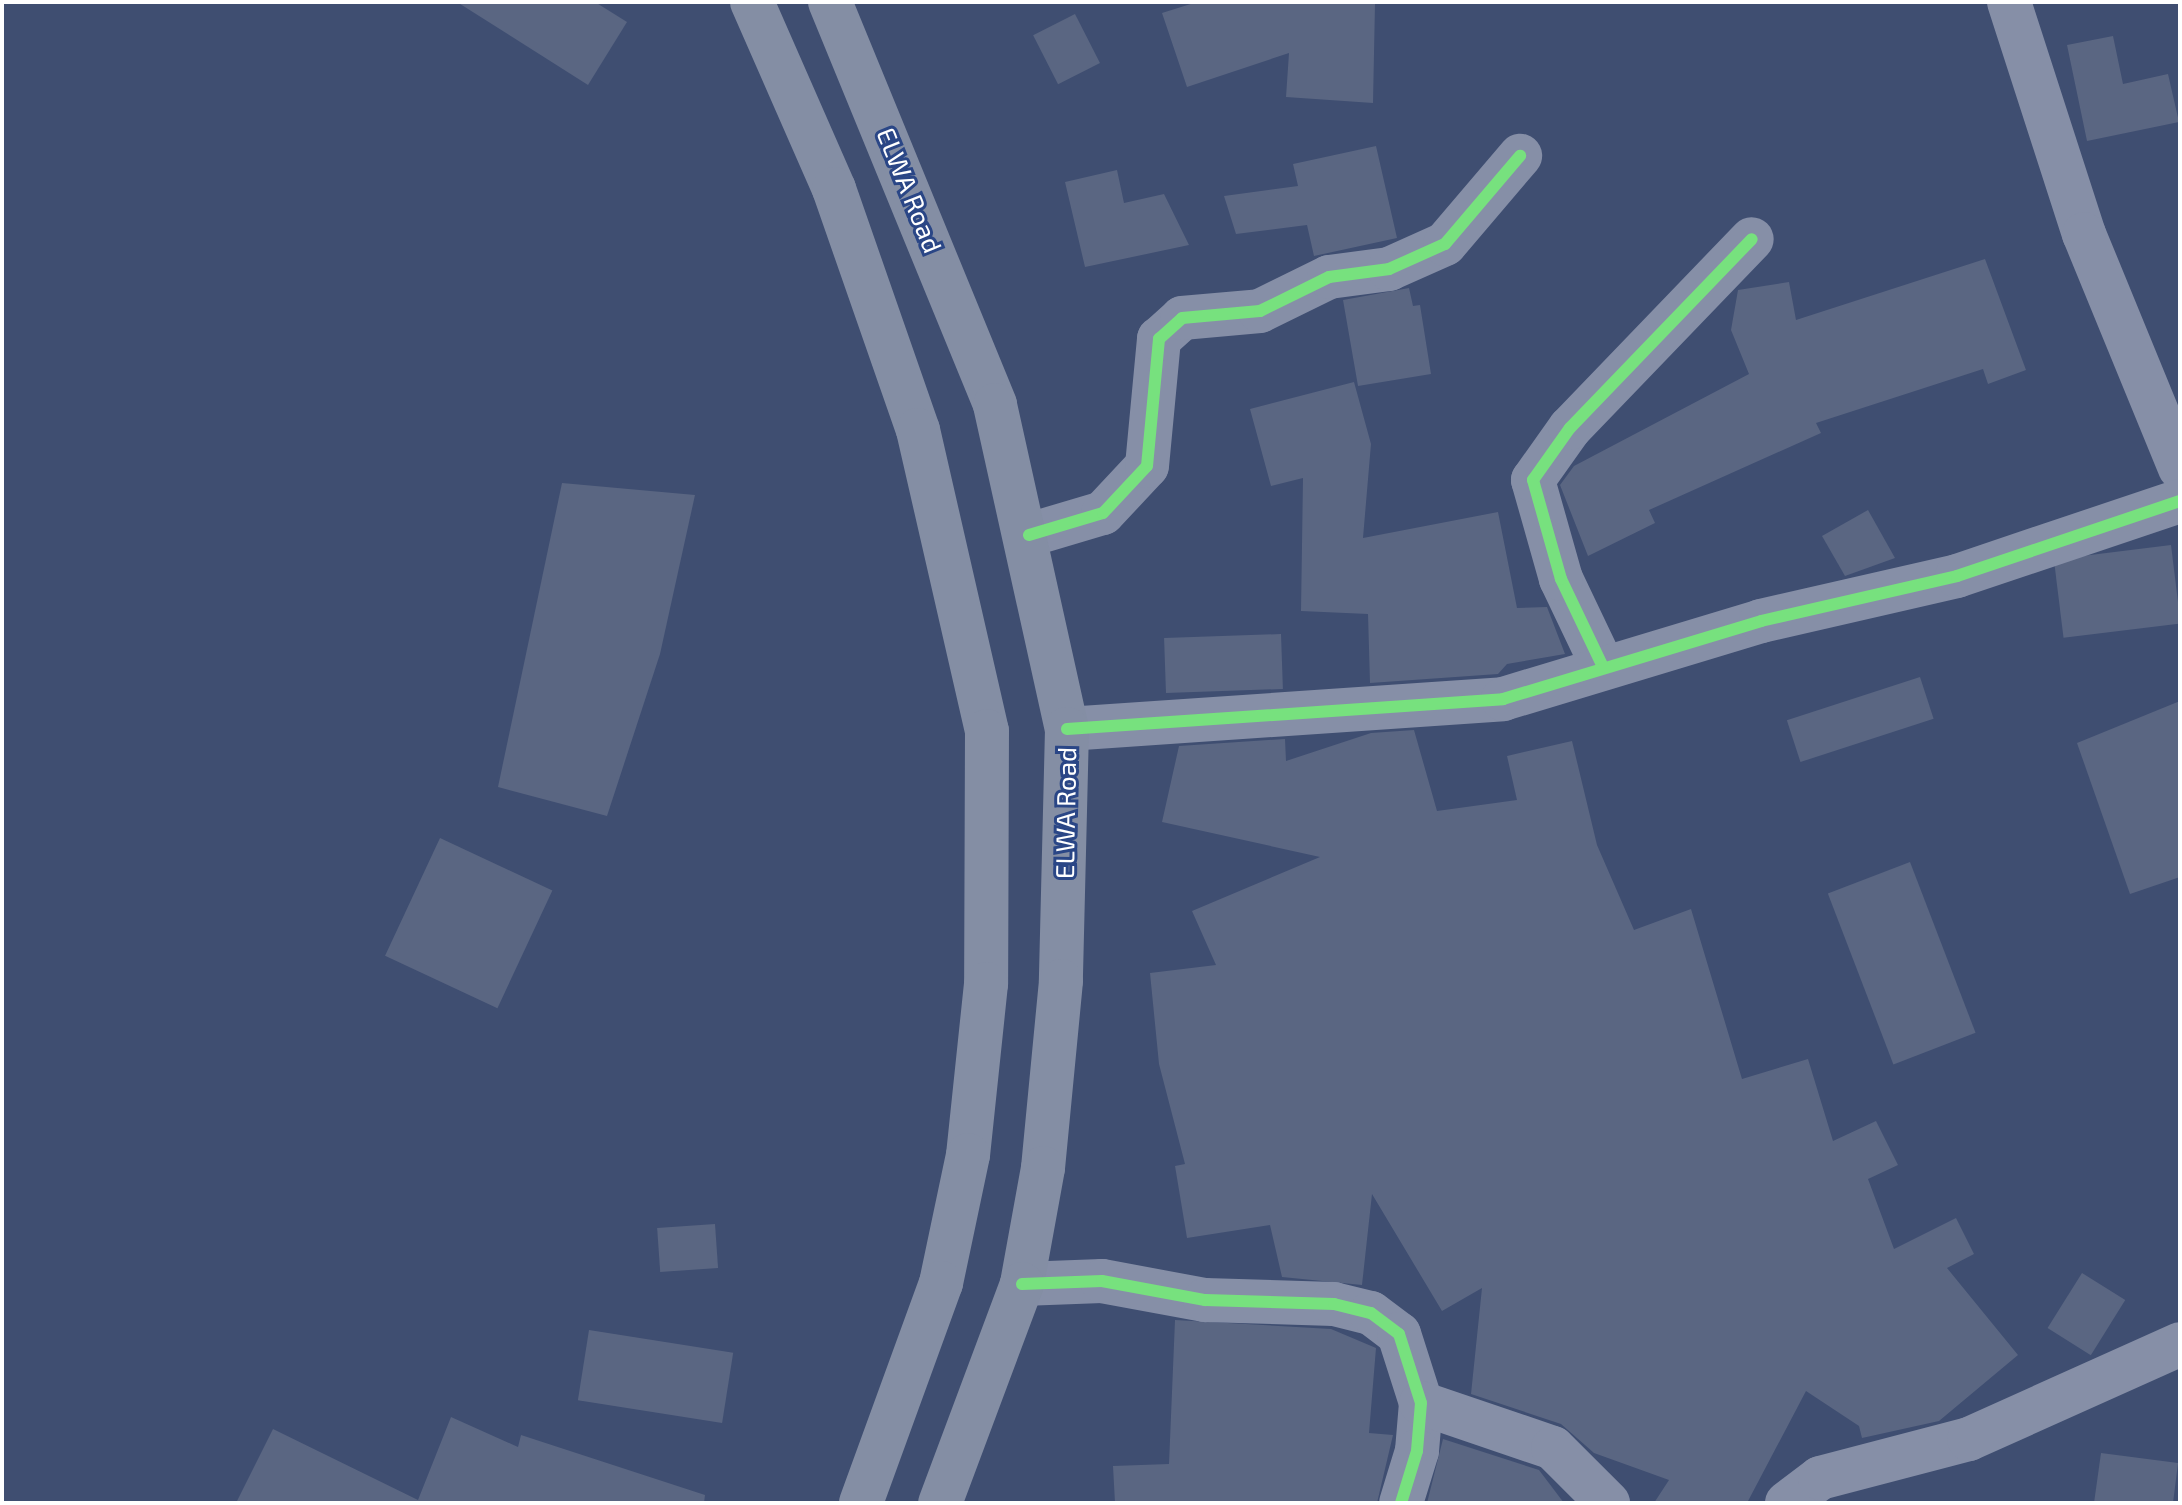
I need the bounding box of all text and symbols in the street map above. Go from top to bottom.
street label: ELWA Road [871,123,949,257]
street label: ELWA Road [1048,746,1082,880]

